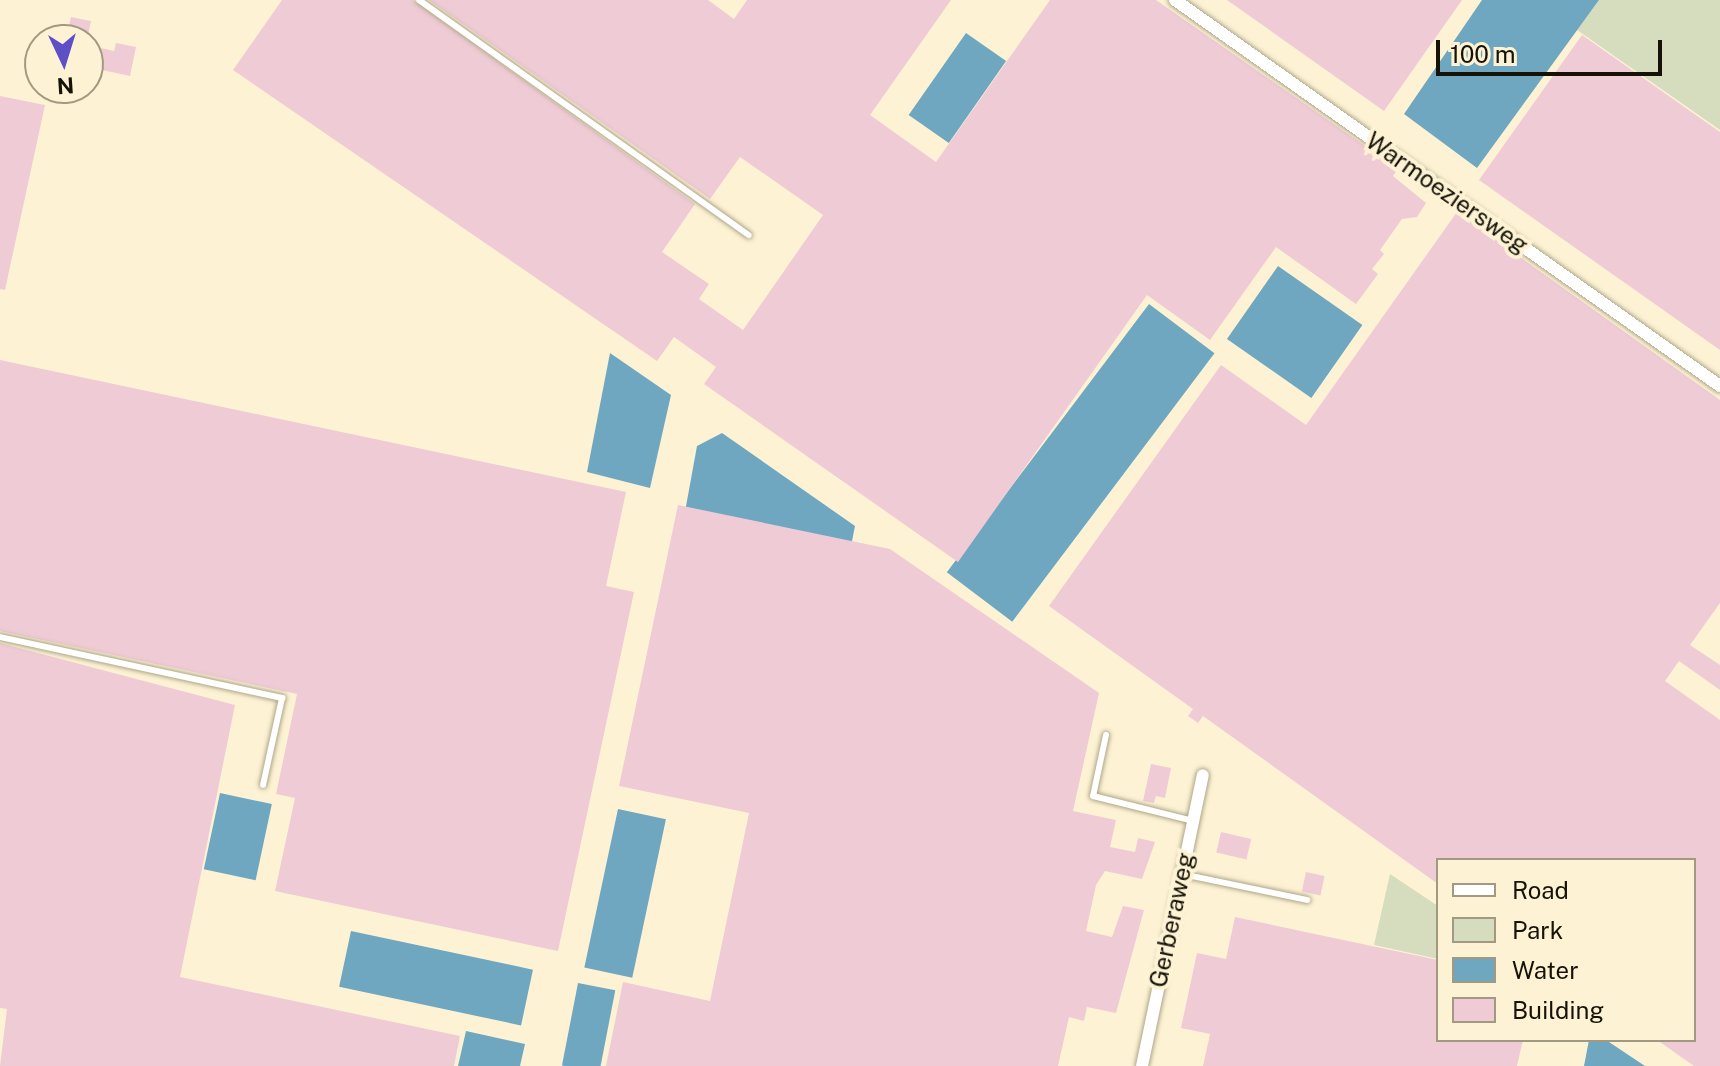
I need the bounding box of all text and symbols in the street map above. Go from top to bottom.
north arrow [24,24,104,104]
scale bar [1440,24,1666,74]
text: 100 m [1450,40,1516,68]
text: N [56,72,75,100]
street label: Warmoeziersweg [1360,126,1534,260]
street label: Gerberaweg [1144,850,1200,990]
legend [1436,858,1696,1042]
text: Road [1512,876,1569,904]
text: Park [1512,916,1563,944]
text: Water [1512,956,1579,984]
text: Building [1512,996,1604,1024]

